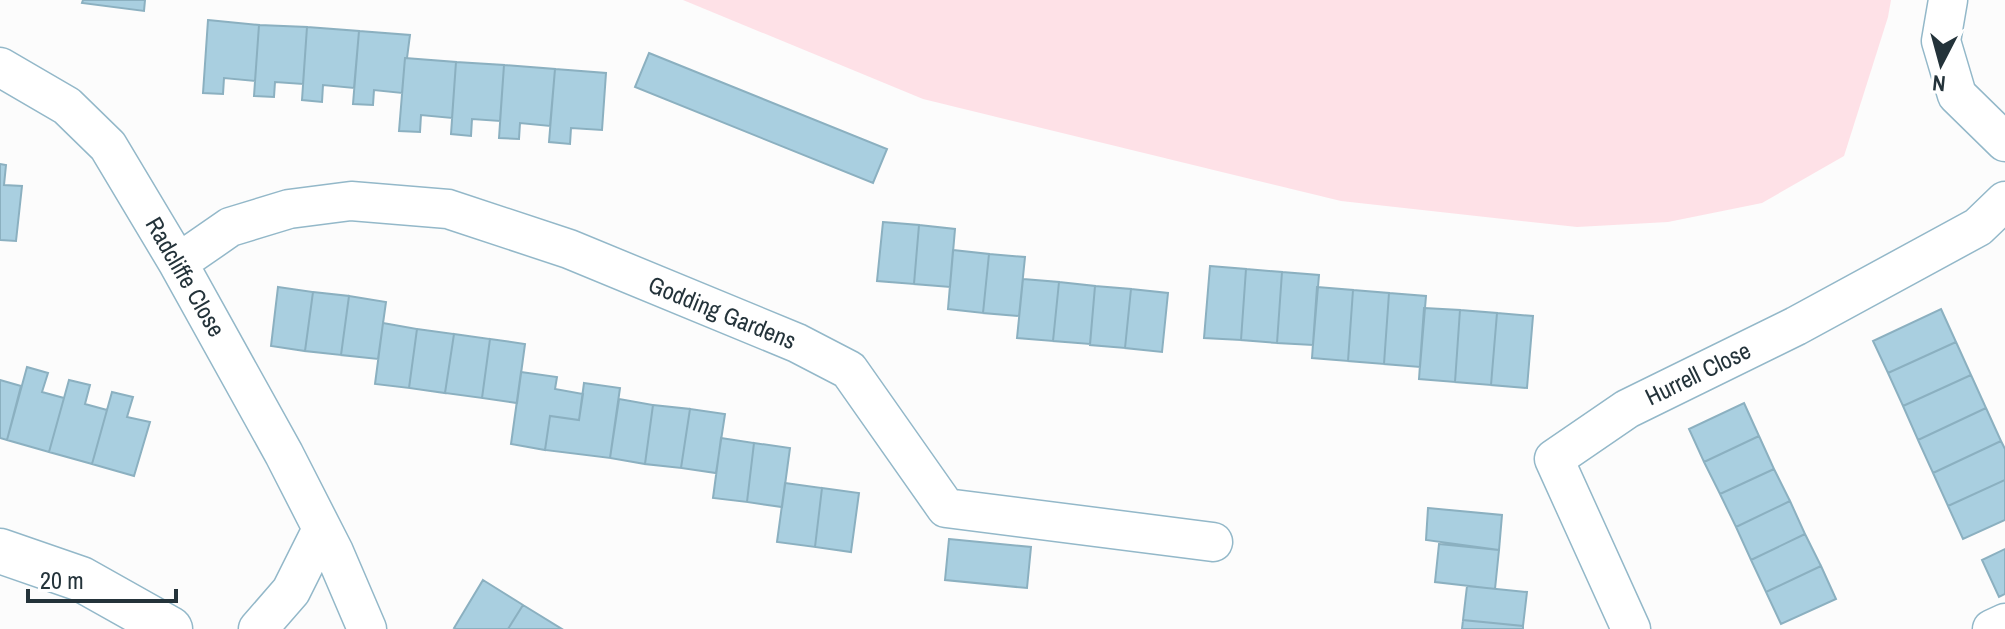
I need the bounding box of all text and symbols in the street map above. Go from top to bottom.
north arrow [1901,24,1981,104]
text: N [1931,68,1947,99]
street label: Radcliffe Close [139,211,233,342]
street label: Godding Gardens [644,268,801,356]
street label: Hurrell Close [1639,334,1756,412]
scale bar [28,553,176,603]
text: 20 m [40,564,84,596]

